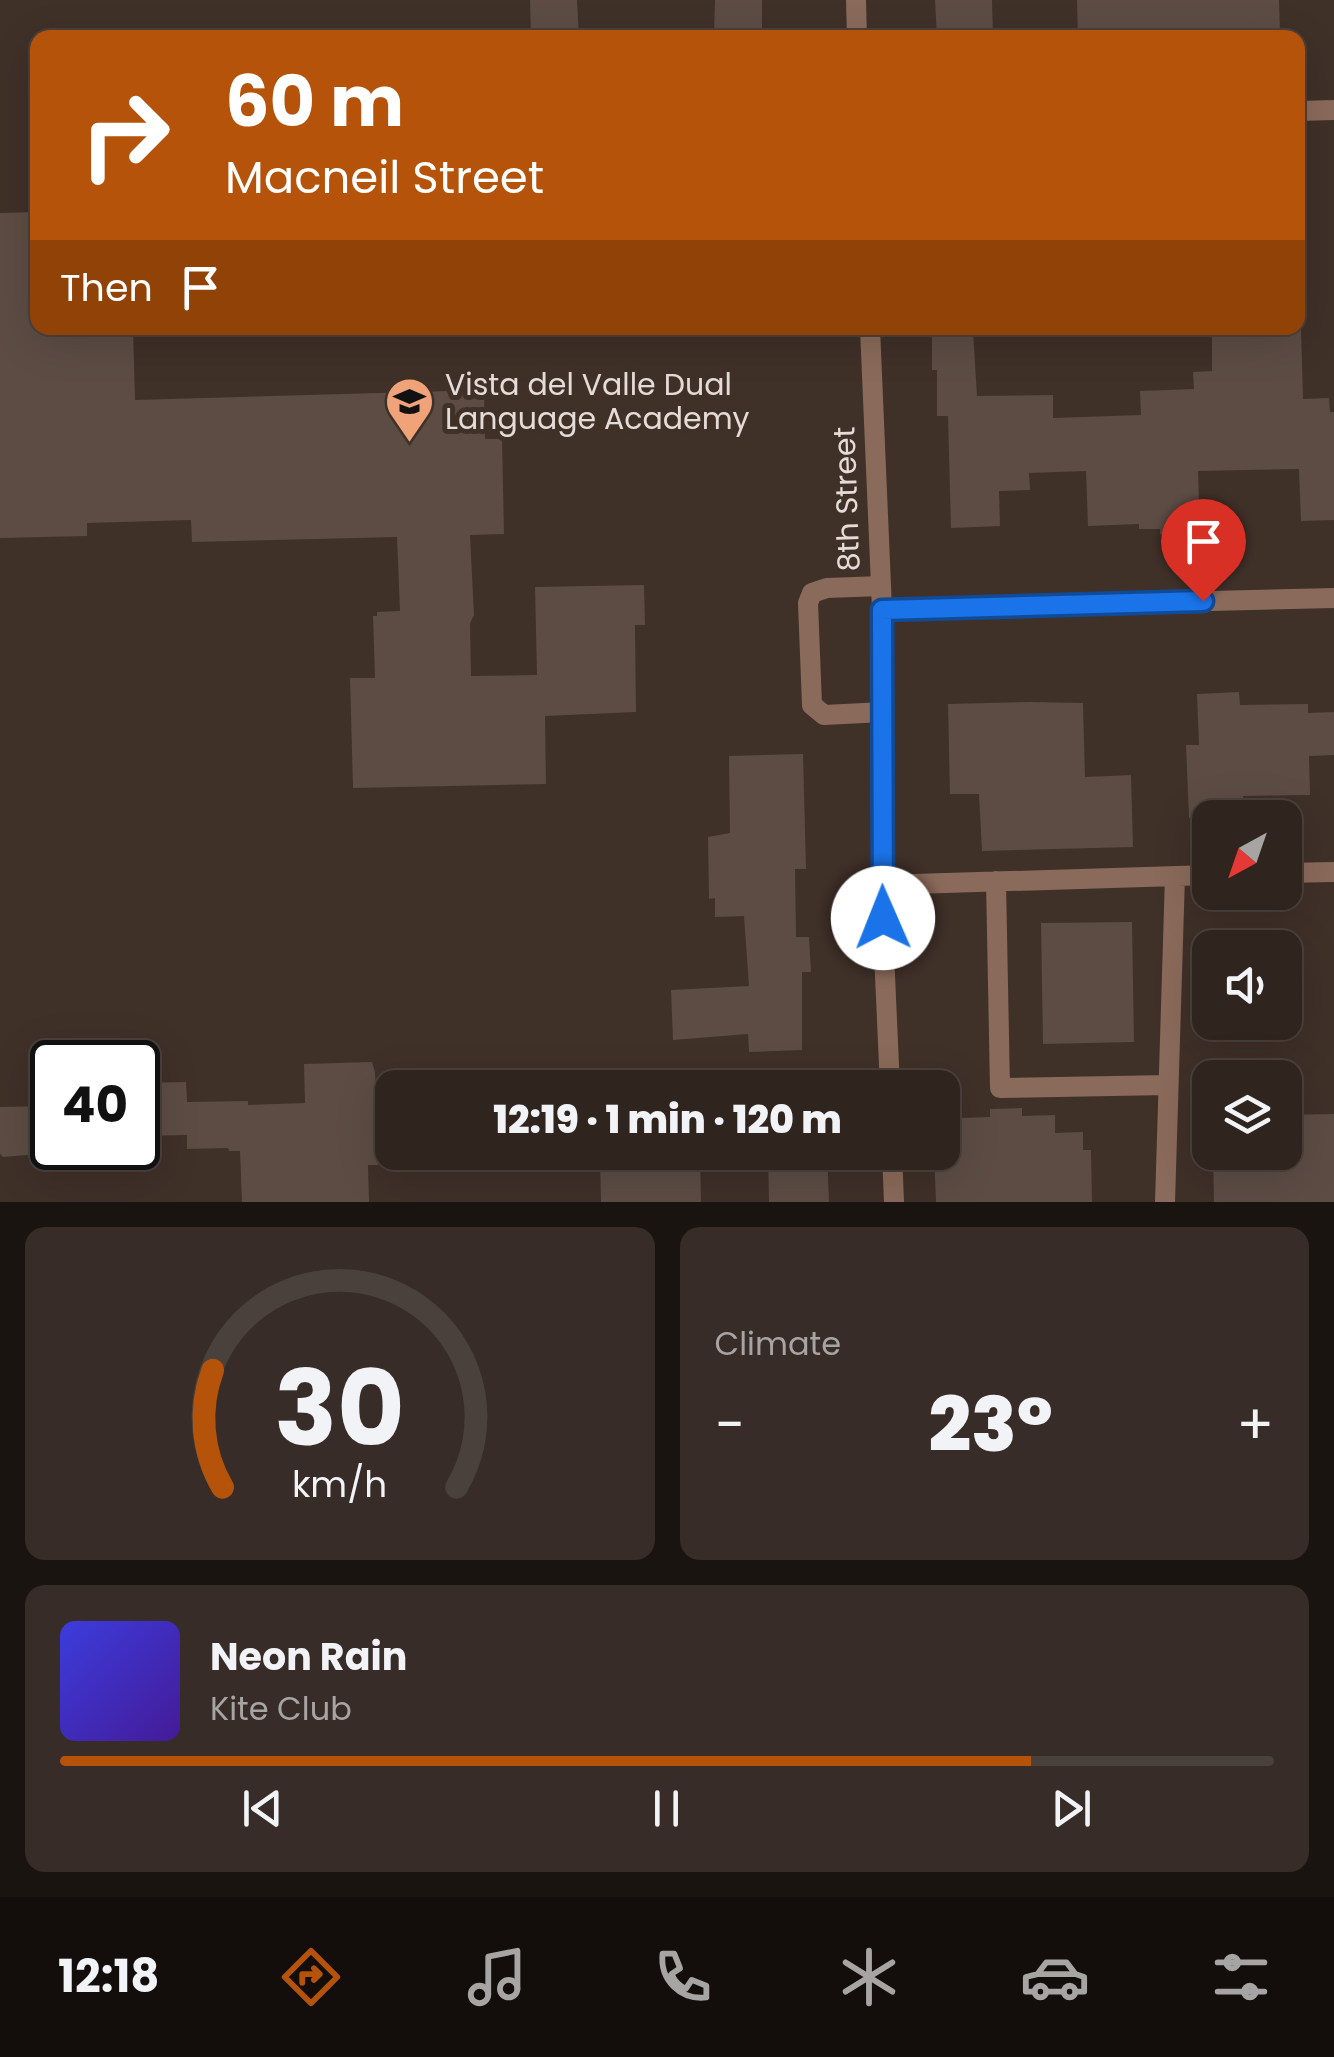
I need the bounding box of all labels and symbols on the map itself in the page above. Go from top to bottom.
place label: Vista del Valle Dual Language Academy [445,363,750,440]
school or university icon: Vista del Valle Dual Language Academy [384,376,436,444]
street label: 8th Street [822,426,871,572]
pin [1161,499,1246,602]
north arrow [1192,800,1302,910]
position arrow [831,866,935,970]
speed limit sign: 40 [30,1040,160,1170]

